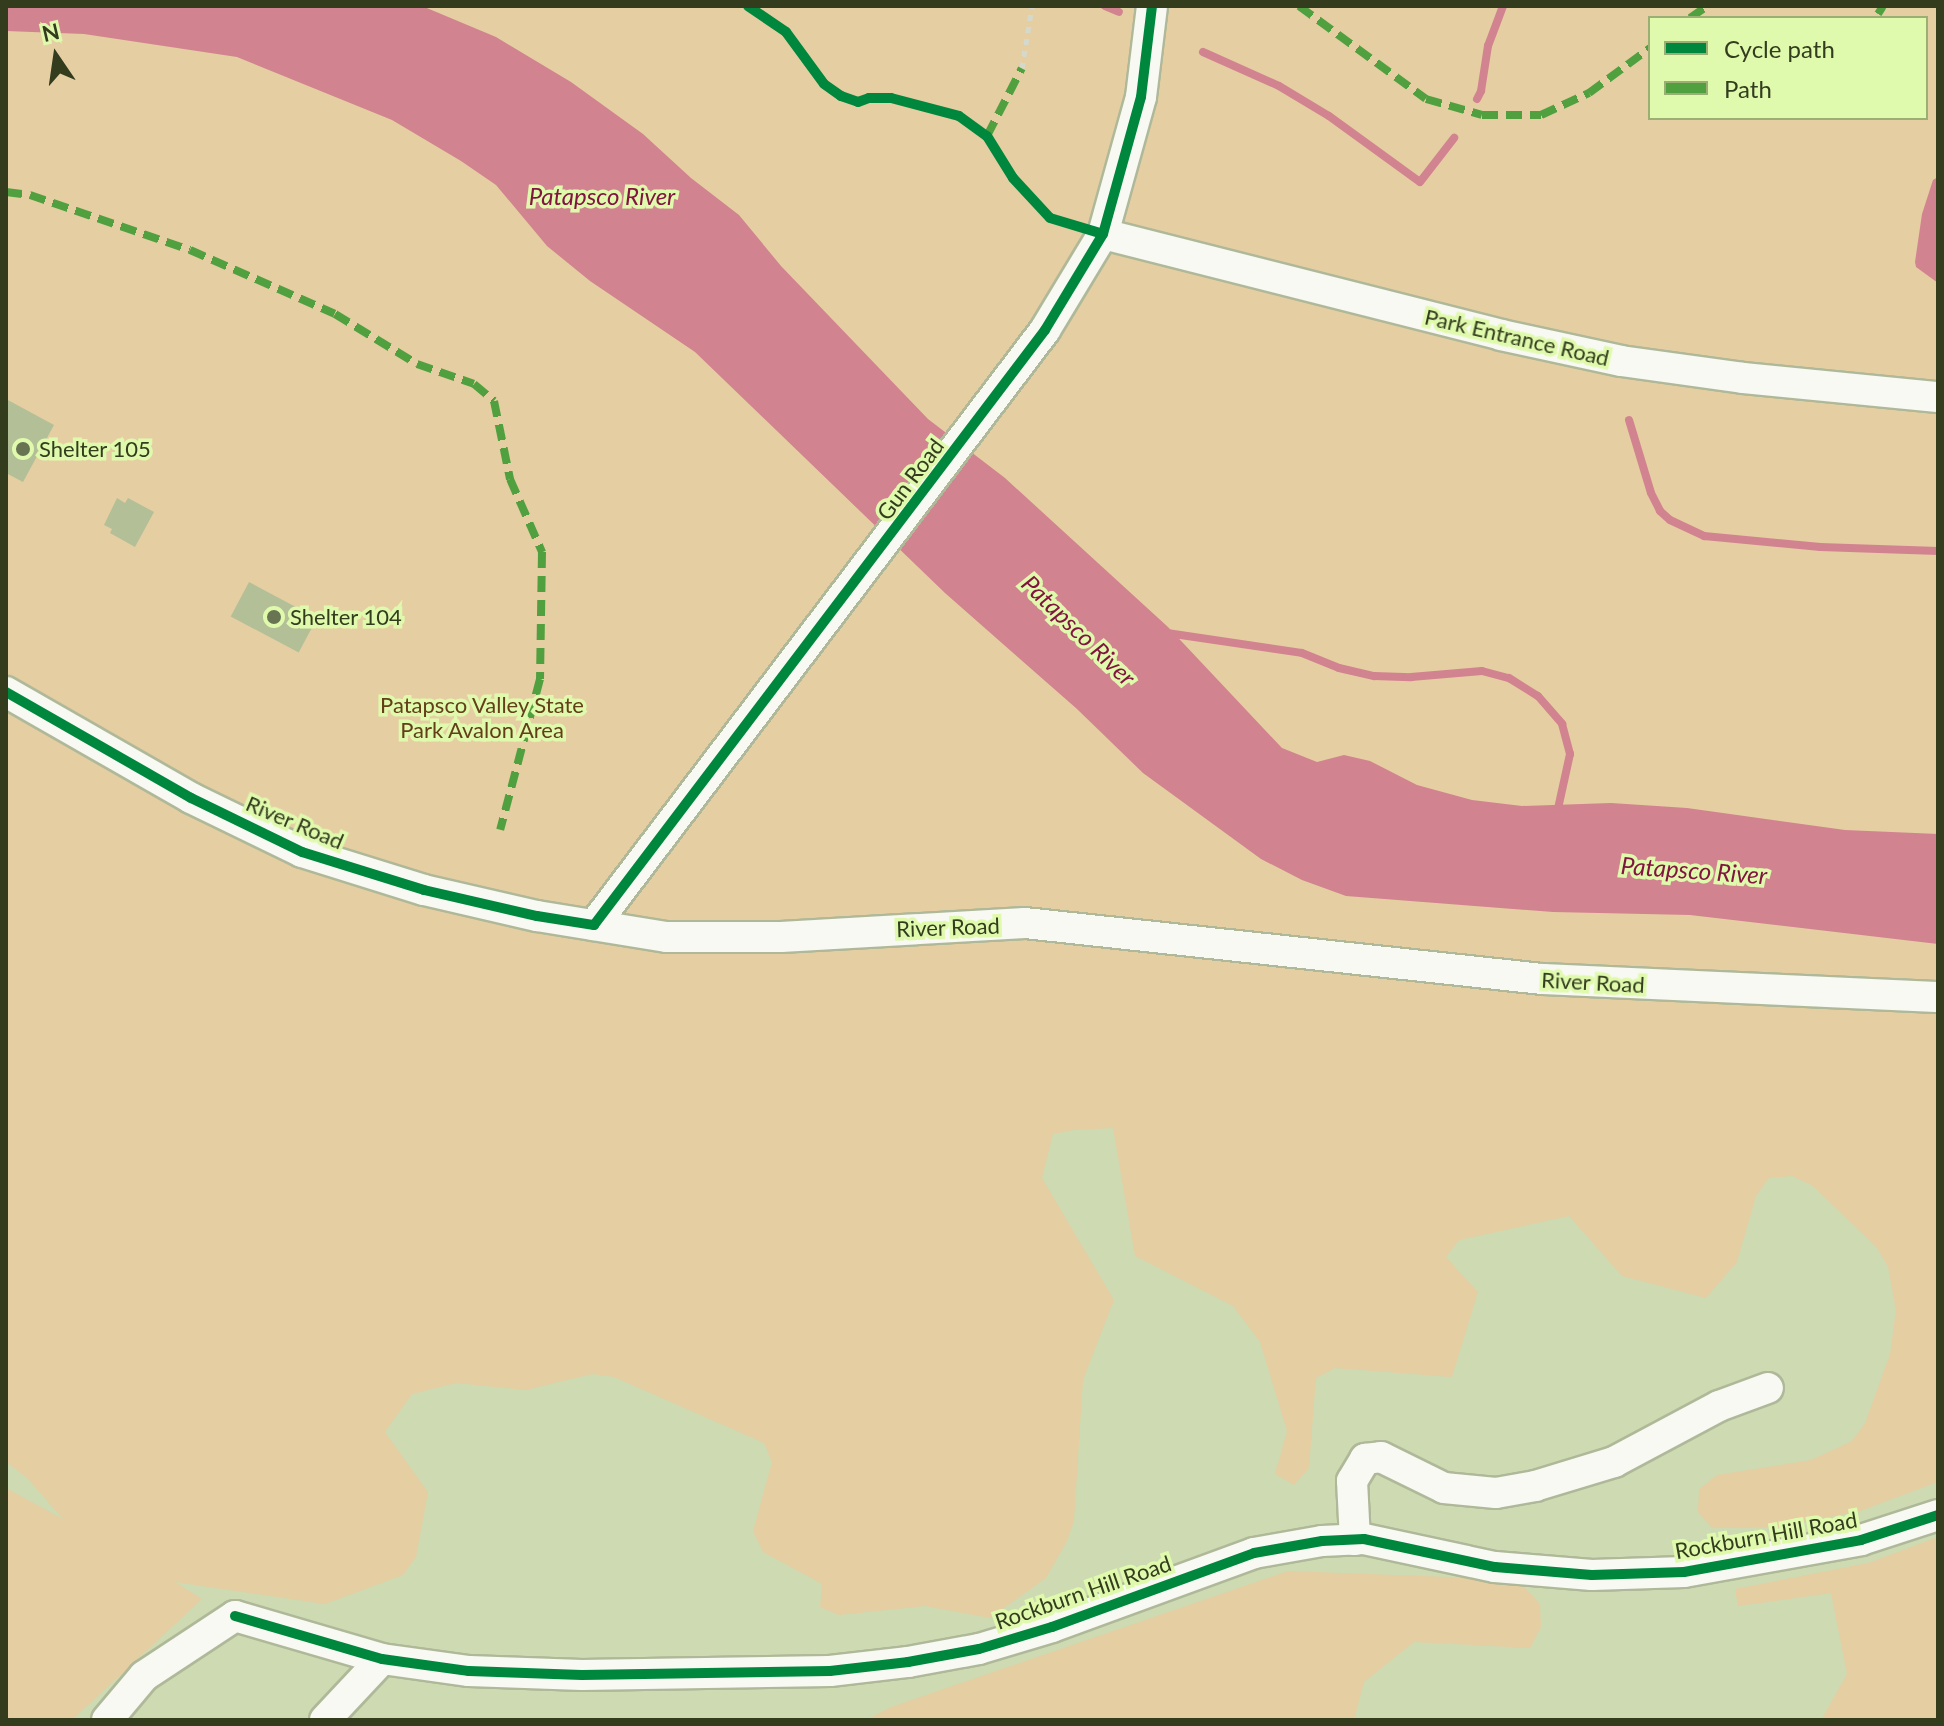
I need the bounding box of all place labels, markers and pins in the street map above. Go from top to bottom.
place label: Shelter 105 [39,436,151,462]
marker: Shelter 105 [14,440,32,458]
place label: Shelter 104 [290,604,402,630]
marker: Shelter 104 [265,608,283,626]

